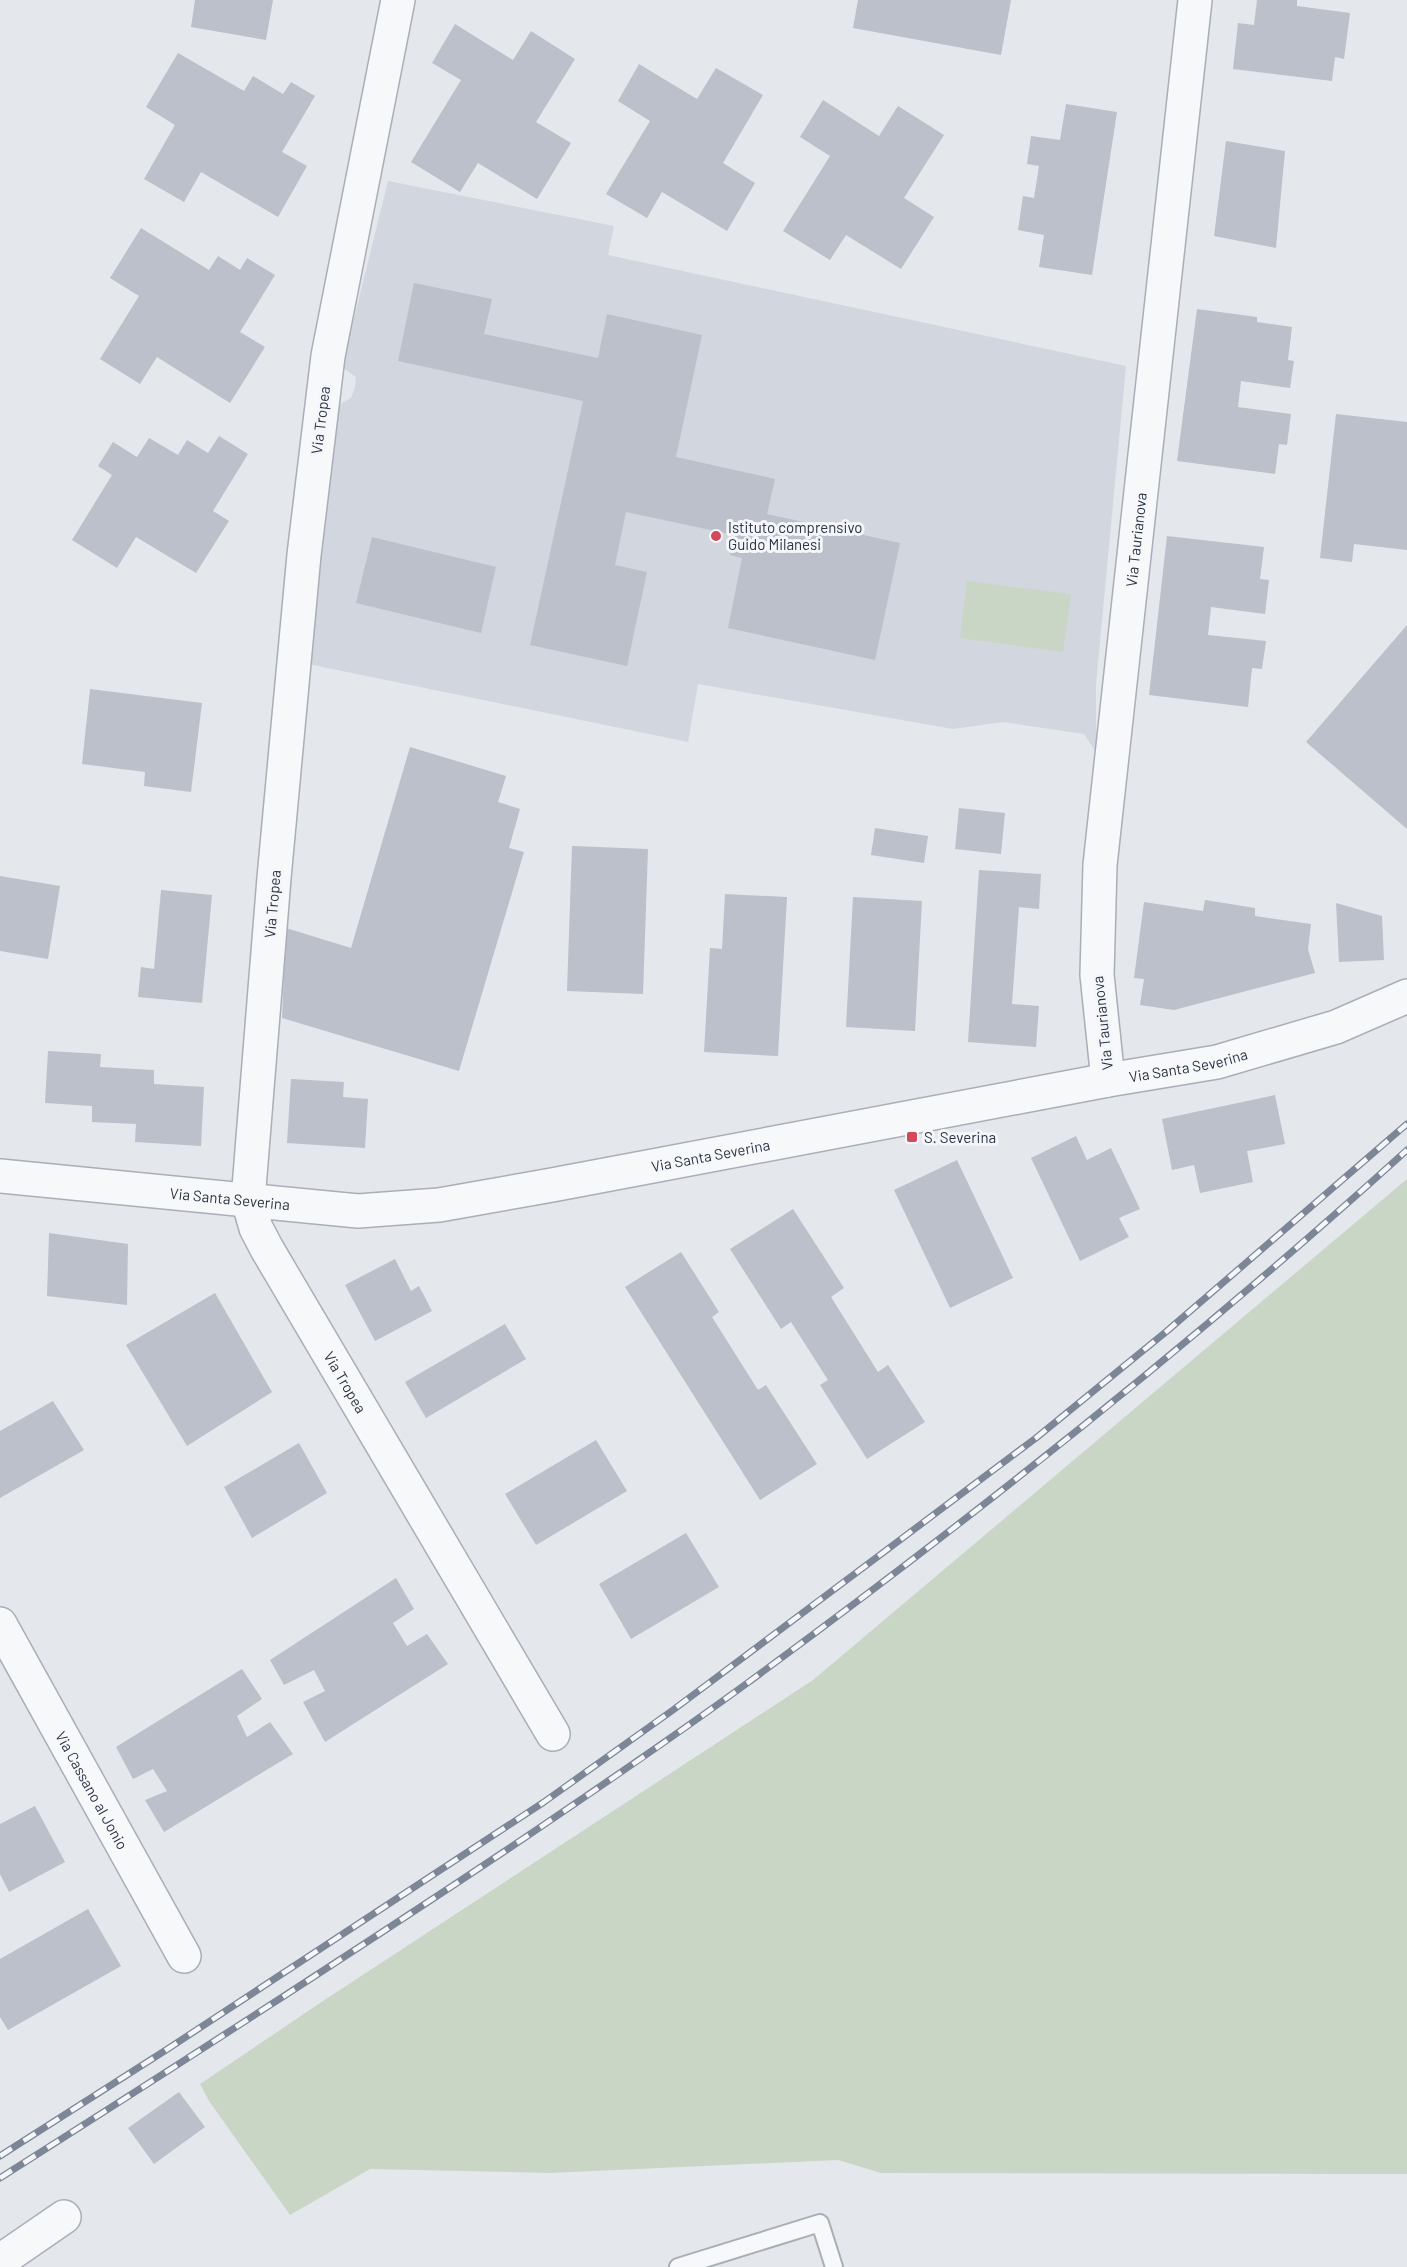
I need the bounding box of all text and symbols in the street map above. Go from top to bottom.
street label: Via Tropea [307,385,333,455]
street label: Via Taurianova [1122,491,1150,588]
place label: Istituto comprensivo Guido Milanesi [728,518,862,553]
marker: Istituto comprensivo Guido Milanesi [709,529,723,543]
street label: Via Tropea [260,869,284,939]
street label: Via Taurianova [1088,975,1116,1071]
street label: Via Santa Severina [1127,1045,1250,1085]
place label: S. Severina [924,1128,996,1146]
marker: S. Severina [905,1130,919,1144]
street label: Via Santa Severina [650,1135,771,1175]
street label: Via Santa Severina [169,1184,291,1213]
street label: Via Tropea [320,1348,371,1416]
street label: Via Cassano al Jonio [52,1728,132,1852]

